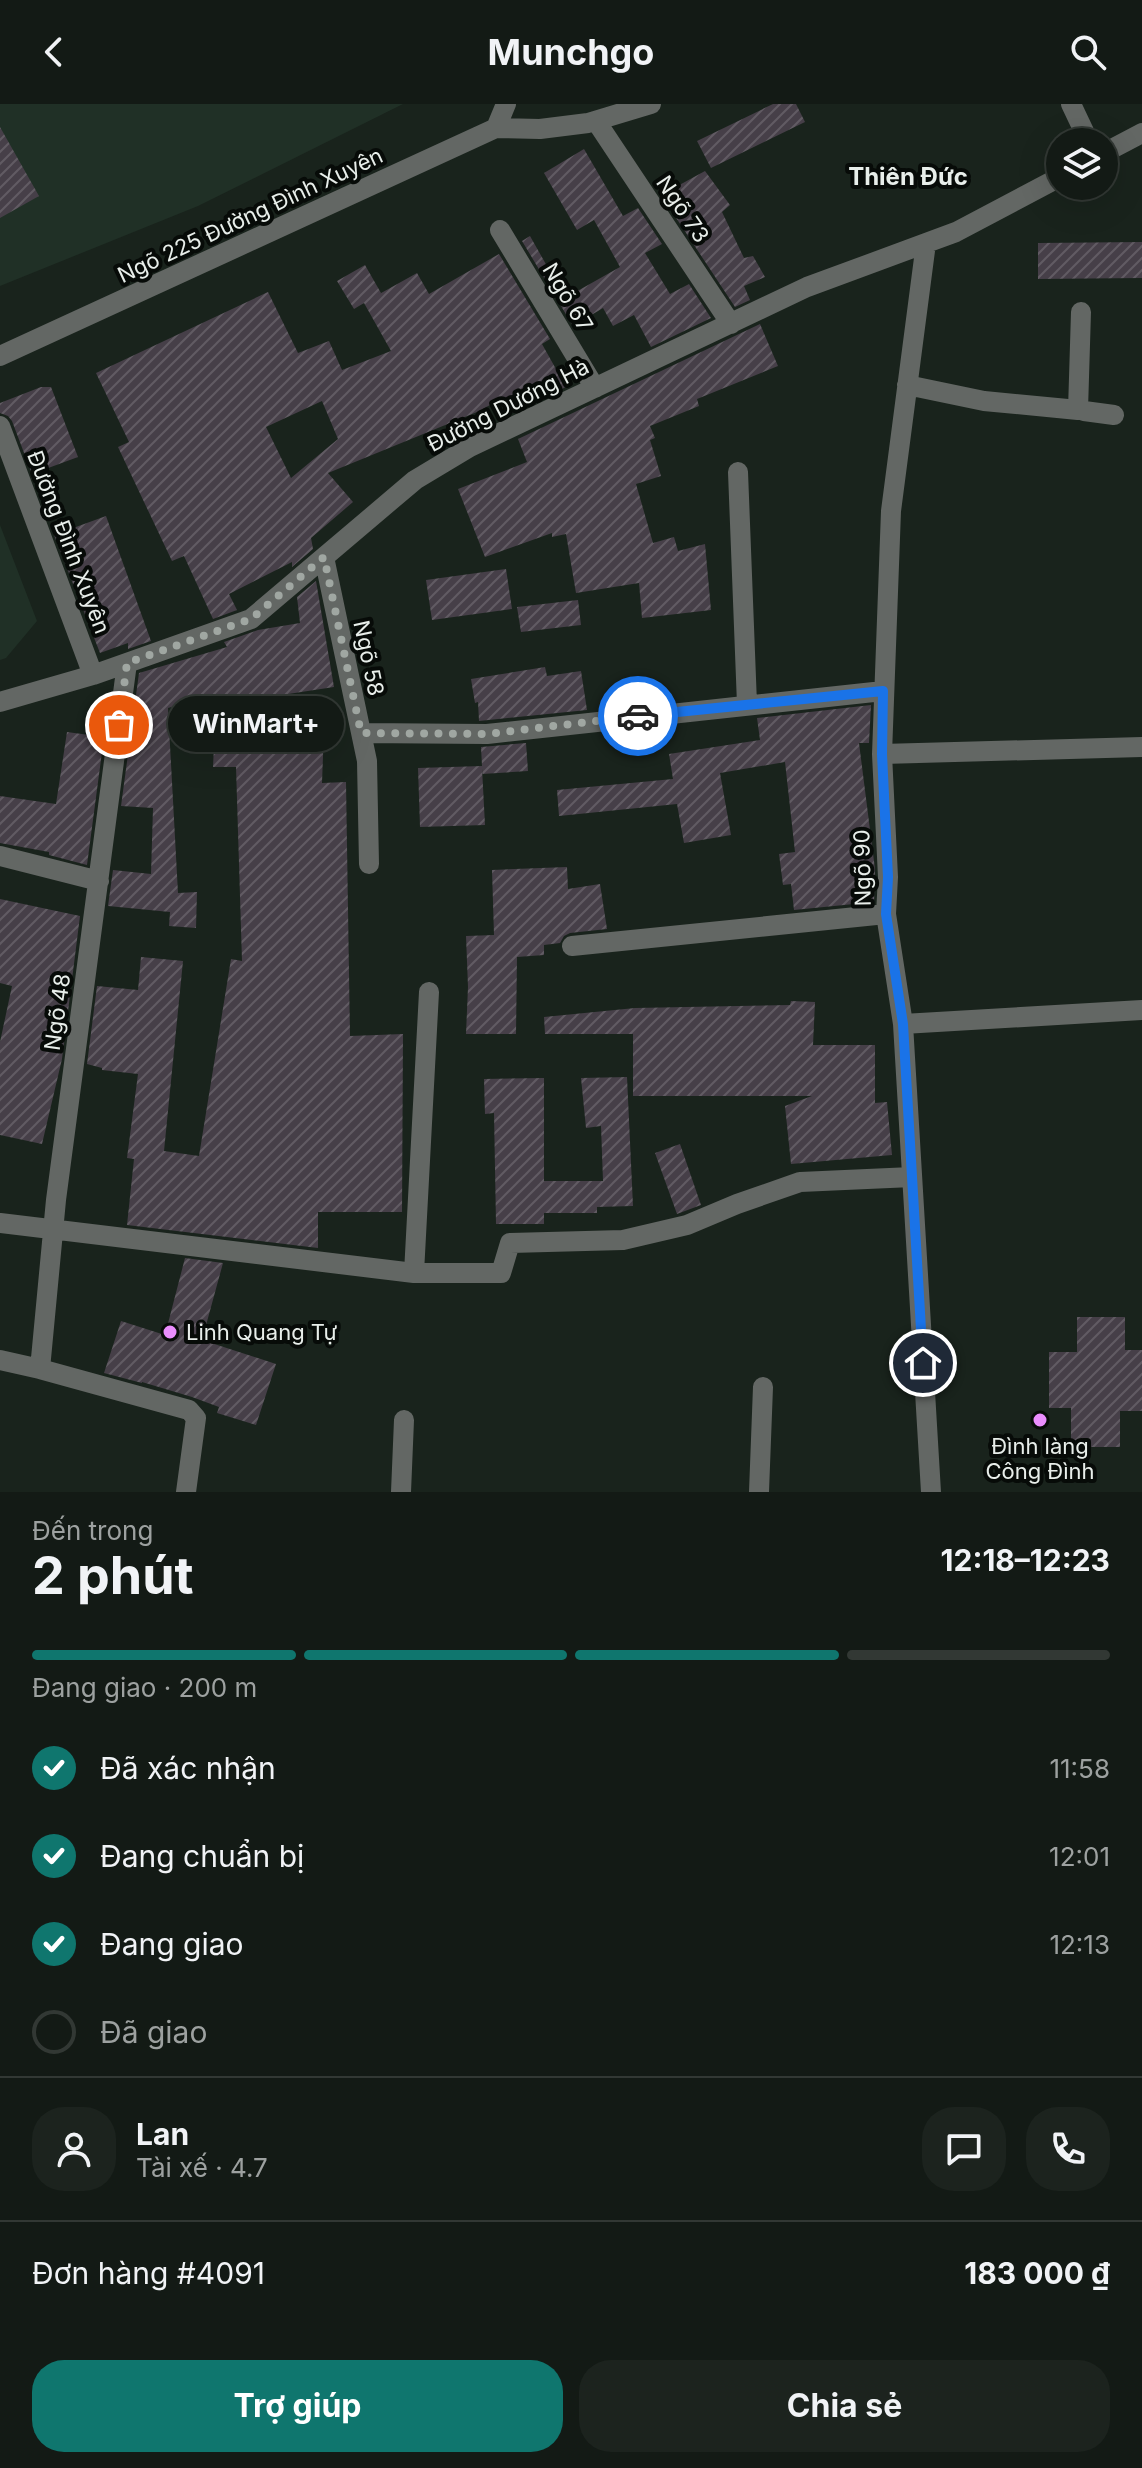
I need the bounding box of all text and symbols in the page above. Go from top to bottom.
icon: back [32,30,76,74]
text: Munchgo [488,30,654,74]
icon: search [1066,30,1110,74]
map controls [1046,128,1118,200]
button: layers [1046,128,1118,200]
street label: Ngõ 225 Đường Đình Xuyên [113,142,387,288]
district label: Thiên Đức [848,162,968,191]
street label: Ngõ 73 [651,171,715,247]
street label: Ngõ 67 [537,258,599,336]
street label: Đường Dương Hà [423,353,593,457]
street label: Đường Đình Xuyên [22,447,116,637]
street label: Ngõ 58 [348,618,390,698]
courier [598,676,678,756]
pin [85,691,153,759]
icon: car [616,694,660,738]
callout: WinMart+ [167,697,343,753]
icon: bag [97,703,141,747]
text: WinMart+ [192,708,320,739]
street label: Ngõ 90 [848,829,876,907]
street label: Ngõ 48 [39,972,75,1052]
place label: Linh Quang Tự [186,1319,337,1345]
marker: Linh Quang Tự [161,1323,179,1341]
pin [889,1329,957,1397]
icon: home [901,1341,945,1385]
marker: Đình làng Công Đình [1031,1411,1049,1429]
place label: Đình làng Công Đình [985,1433,1095,1484]
text: Đến trong [32,1515,153,1546]
text: 12:18–12:23 [941,1542,1110,1578]
text: 2 phút [32,1544,194,1607]
text: Đang giao · 200 m [32,1672,257,1703]
icon: check [32,1746,76,1790]
text: Đã xác nhận [100,1750,276,1786]
text: 11:58 [1049,1753,1110,1784]
icon: check [32,1834,76,1878]
text: Đang chuẩn bị [100,1838,304,1874]
text: 12:01 [1049,1841,1110,1872]
icon: check [32,1922,76,1966]
text: Đang giao [100,1926,244,1962]
text: 12:13 [1049,1929,1110,1960]
text: Đã giao [100,2014,207,2050]
button: person [32,2107,116,2191]
button: chat [922,2107,1006,2191]
button: phone [1026,2107,1110,2191]
text: Lan [136,2116,189,2152]
text: Tài xế · 4.7 [136,2152,268,2183]
text: Đơn hàng #4091 [32,2255,265,2291]
text: 183 000 ₫ [964,2255,1110,2291]
button: Trợ giúp [32,2360,563,2452]
button: Chia sẻ [579,2360,1110,2452]

